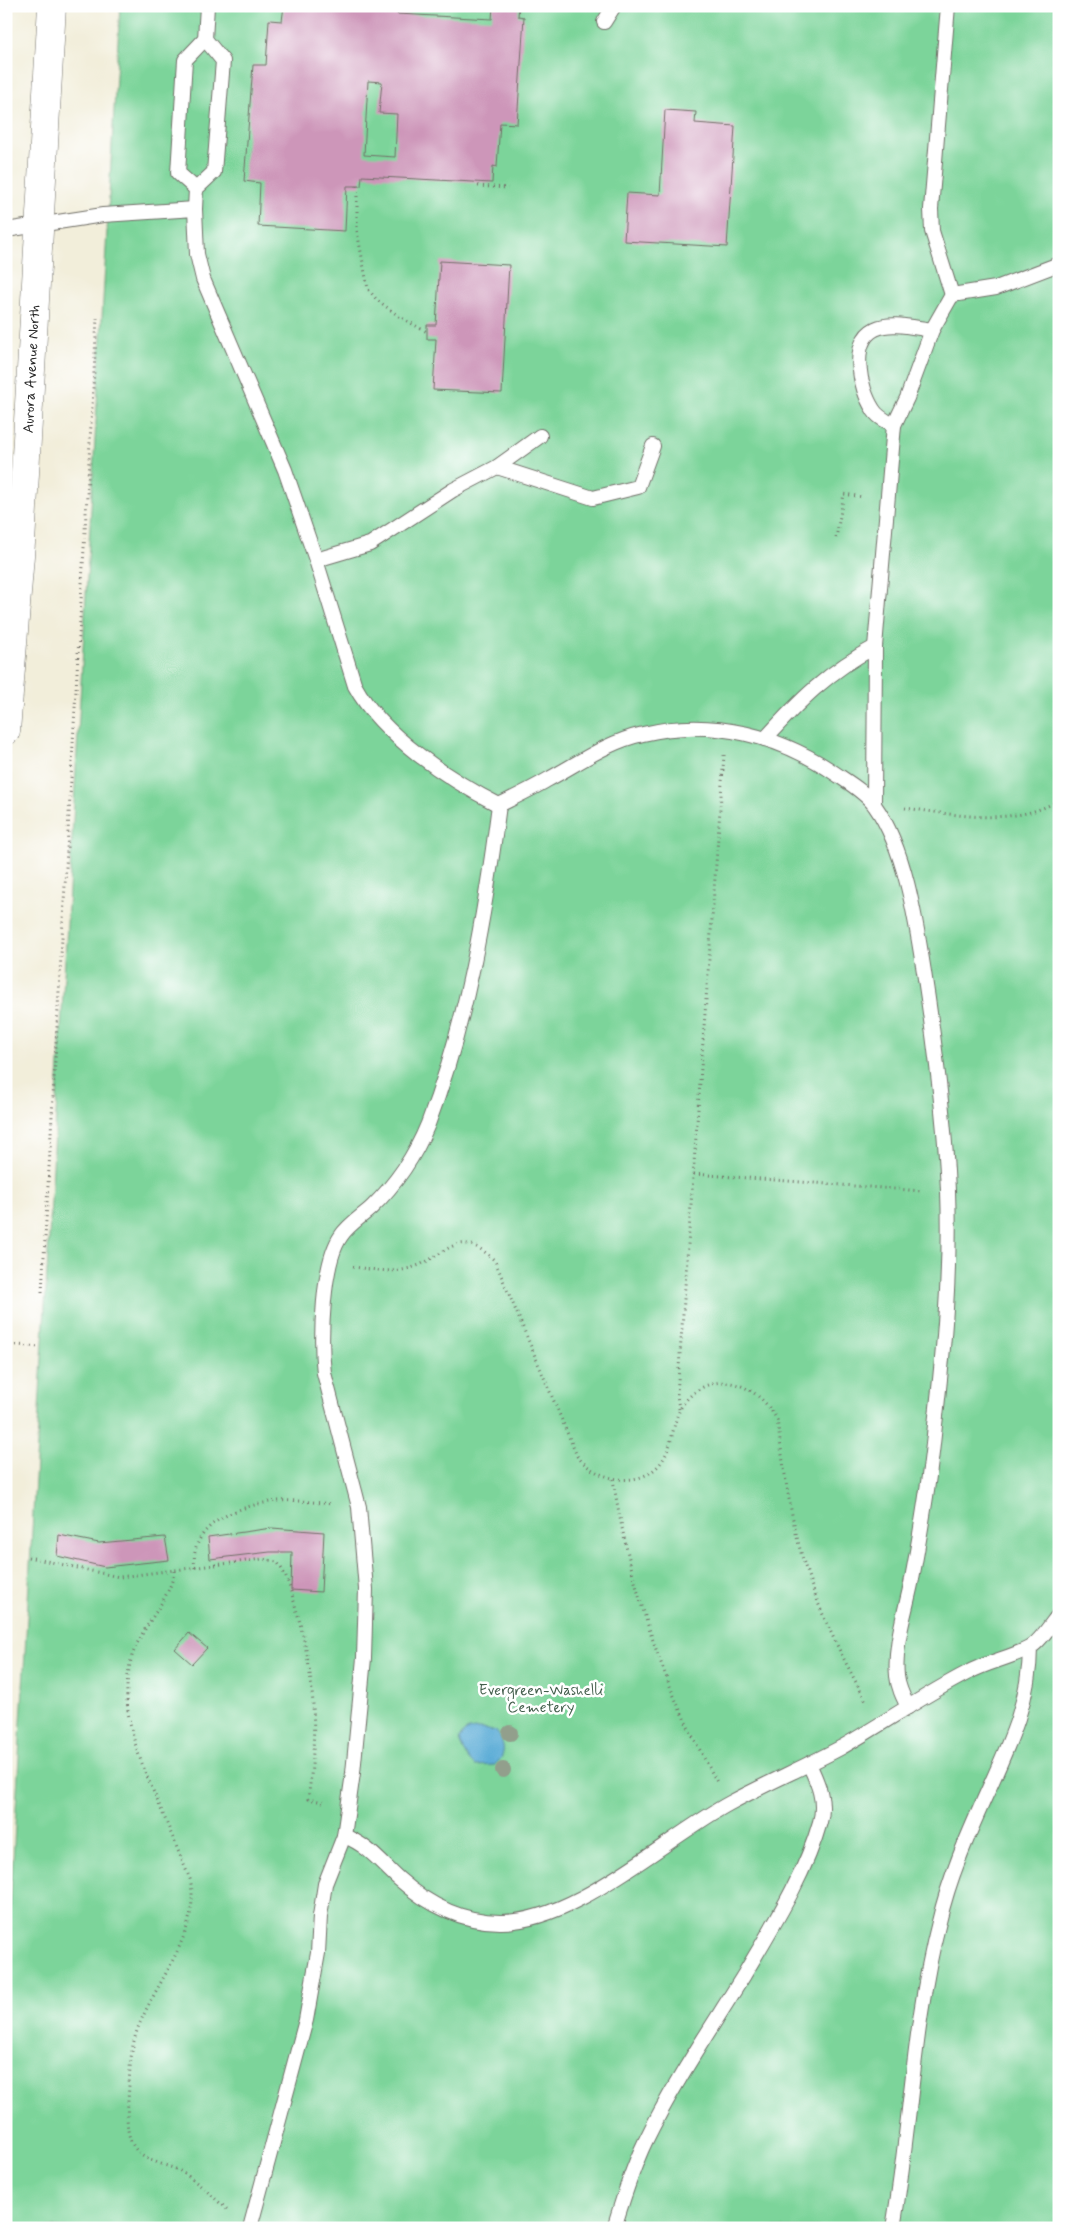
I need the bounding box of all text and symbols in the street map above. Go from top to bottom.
street label: Aurora Avenue North [19,304,45,434]
park label: Evergreen-Washelli Cemetery [479,1681,604,1718]

